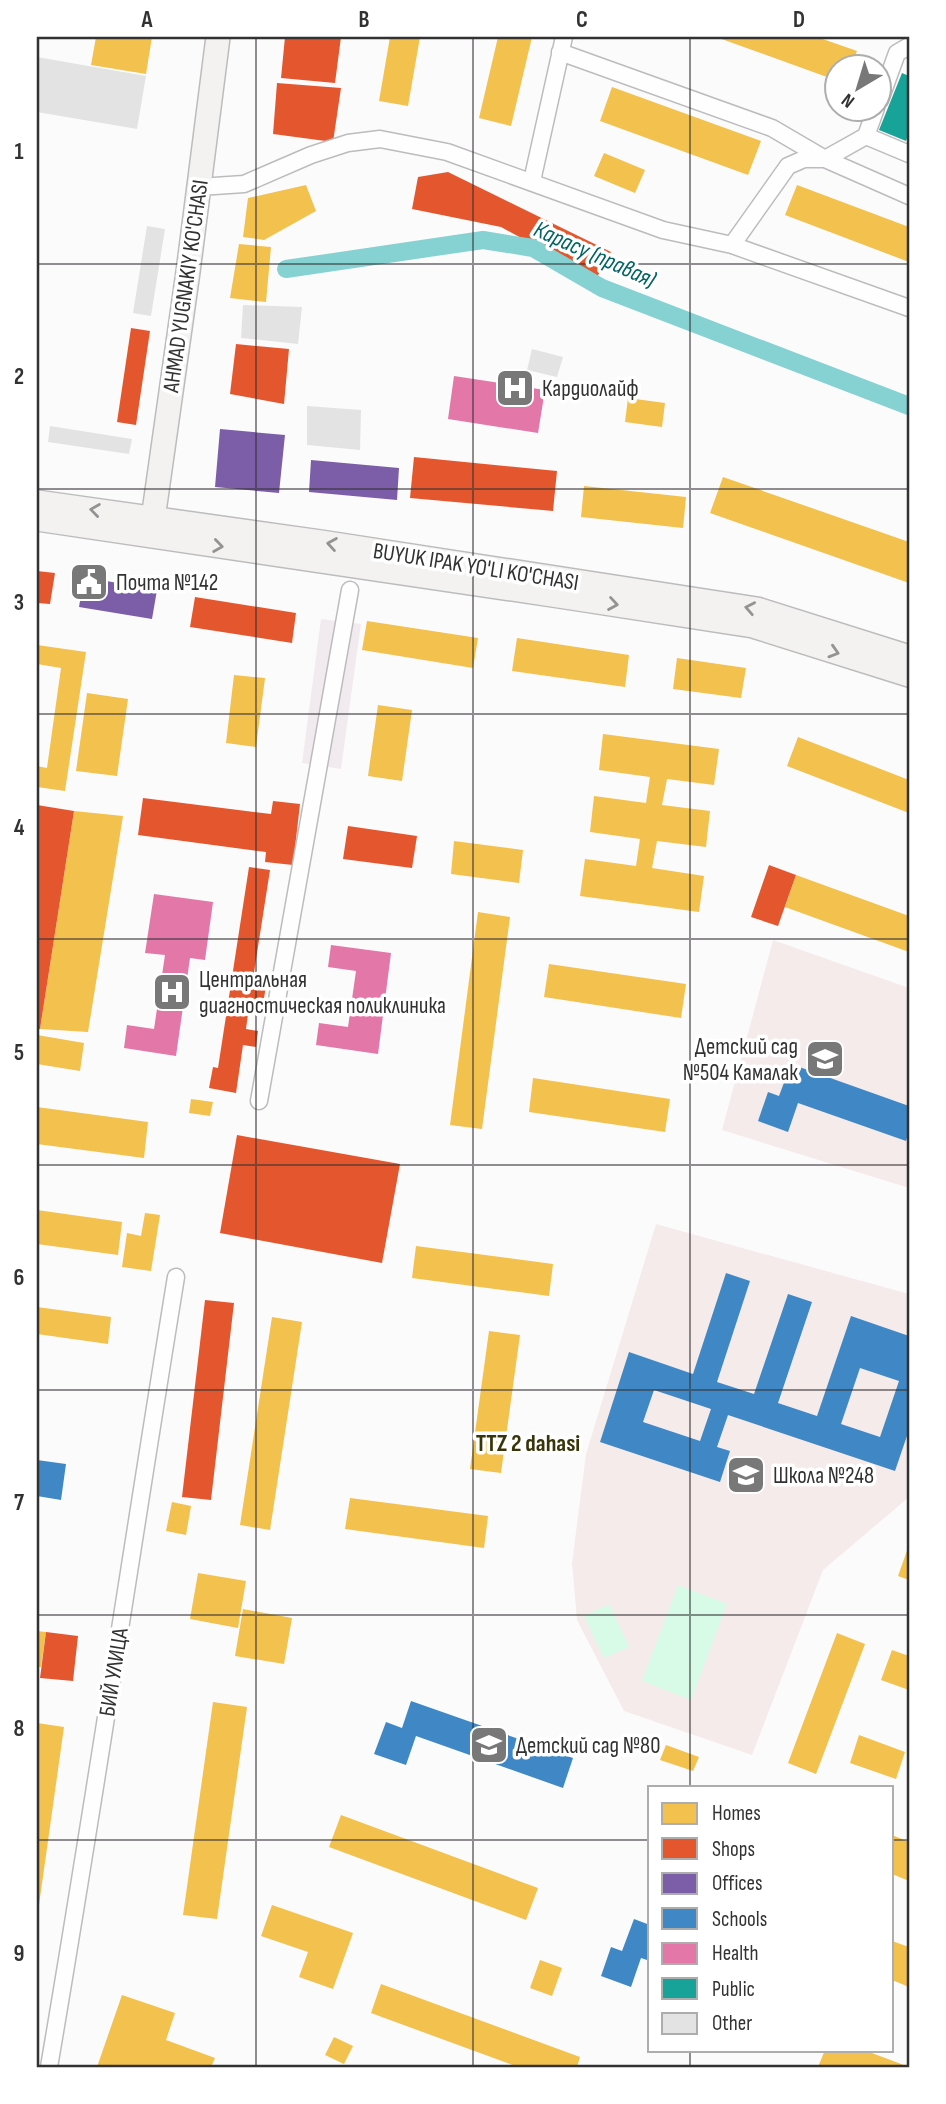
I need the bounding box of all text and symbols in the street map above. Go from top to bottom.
text: A [141,6,154,34]
text: B [359,6,370,34]
text: C [576,6,588,34]
text: D [793,6,805,34]
north arrow [824,52,894,122]
text: N [837,88,860,112]
text: 1 [14,138,24,166]
street label: AHMAD YUGNAKIY KO'CHASI [157,178,215,395]
water label: Карасу (правая) [529,215,661,295]
text: 2 [14,363,24,391]
hospital icon: Кардиолайф [494,367,536,409]
place label: Кардиолайф [542,375,639,403]
one-way arrow [89,503,101,518]
one-way arrow [326,537,338,552]
street label: BUYUK IPAK YO'LI KO'CHASI [371,537,581,597]
one-way arrow [212,538,224,553]
public building icon: Почта №142 [68,561,110,603]
place label: Почта №142 [116,569,218,597]
text: 3 [14,589,24,617]
one-way arrow [607,596,618,611]
one-way arrow [744,601,756,616]
one-way arrow [828,643,840,658]
text: 4 [14,814,25,842]
place label: Центральная диагностическая поликлиника [199,966,446,1020]
hospital icon: Центральная диагностическая поликлиника [151,971,193,1013]
place label: Детский сад №504 Камалак [683,1033,798,1087]
school or university icon: Детский сад №504 Камалак [804,1038,846,1080]
text: 5 [14,1039,24,1067]
text: 6 [14,1264,24,1292]
district label: TTZ 2 dahasi [476,1429,580,1458]
school or university icon: Школа №248 [725,1454,767,1496]
place label: Школа №248 [773,1462,874,1490]
text: 7 [14,1489,24,1517]
street label: БИЙ УЛИЦА [93,1626,135,1718]
text: 8 [14,1715,25,1743]
school or university icon: Детский сад №80 [468,1724,510,1766]
place label: Детский сад №80 [516,1732,660,1760]
legend [648,1786,894,2052]
text: Homes [712,1801,761,1826]
text: Shops [712,1837,755,1862]
text: Offices [712,1871,763,1896]
text: Schools [712,1907,767,1932]
text: 9 [14,1940,24,1968]
text: Health [712,1941,759,1966]
text: Public [712,1977,755,2002]
text: Other [712,2011,752,2036]

